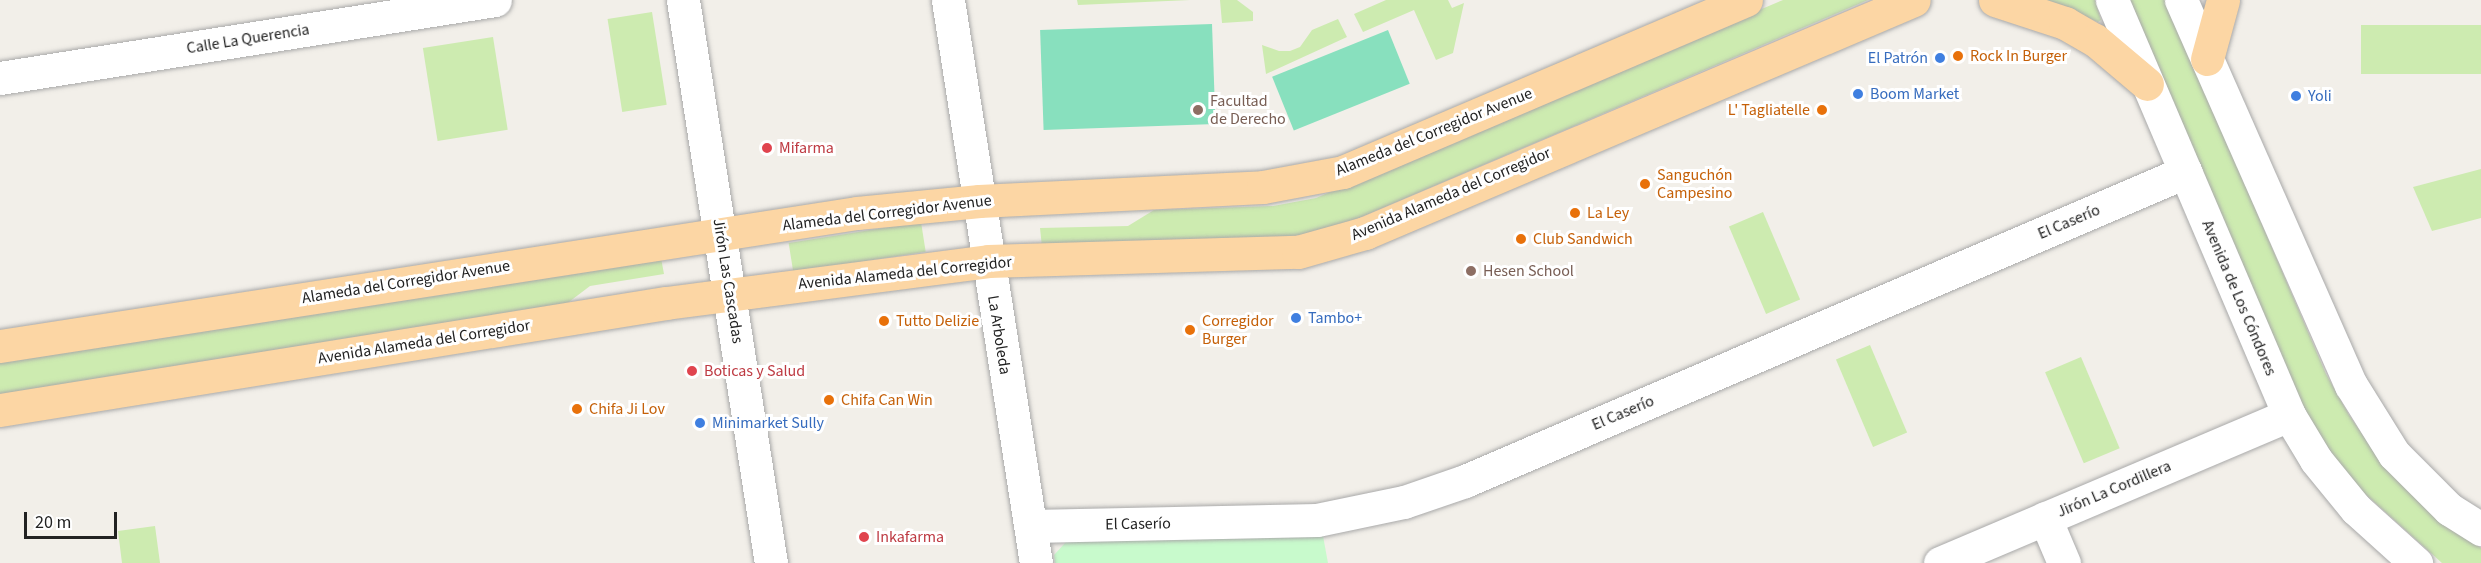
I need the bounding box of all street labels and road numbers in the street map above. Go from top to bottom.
street label: Calle La Querencia [185,20,311,58]
street label: Alameda del Corregidor Avenue [1333,84,1535,180]
street label: Avenida Alameda del Corregidor [1348,143,1554,245]
street label: Alameda del Corregidor Avenue [781,191,993,235]
street label: El Caserío [2035,200,2103,244]
street label: Jirón Las Cascadas [709,217,747,345]
street label: Avenida de Los Cóndores [2198,217,2280,379]
street label: Avenida Alameda del Corregidor [797,252,1013,294]
street label: Alameda del Corregidor Avenue [301,256,511,308]
street label: La Arboleda [983,294,1015,376]
street label: Avenida Alameda del Corregidor [316,316,532,368]
street label: El Caserío [1589,391,1657,435]
street label: Jirón La Cordillera [2054,456,2174,522]
street label: El Caserío [1105,514,1171,534]

